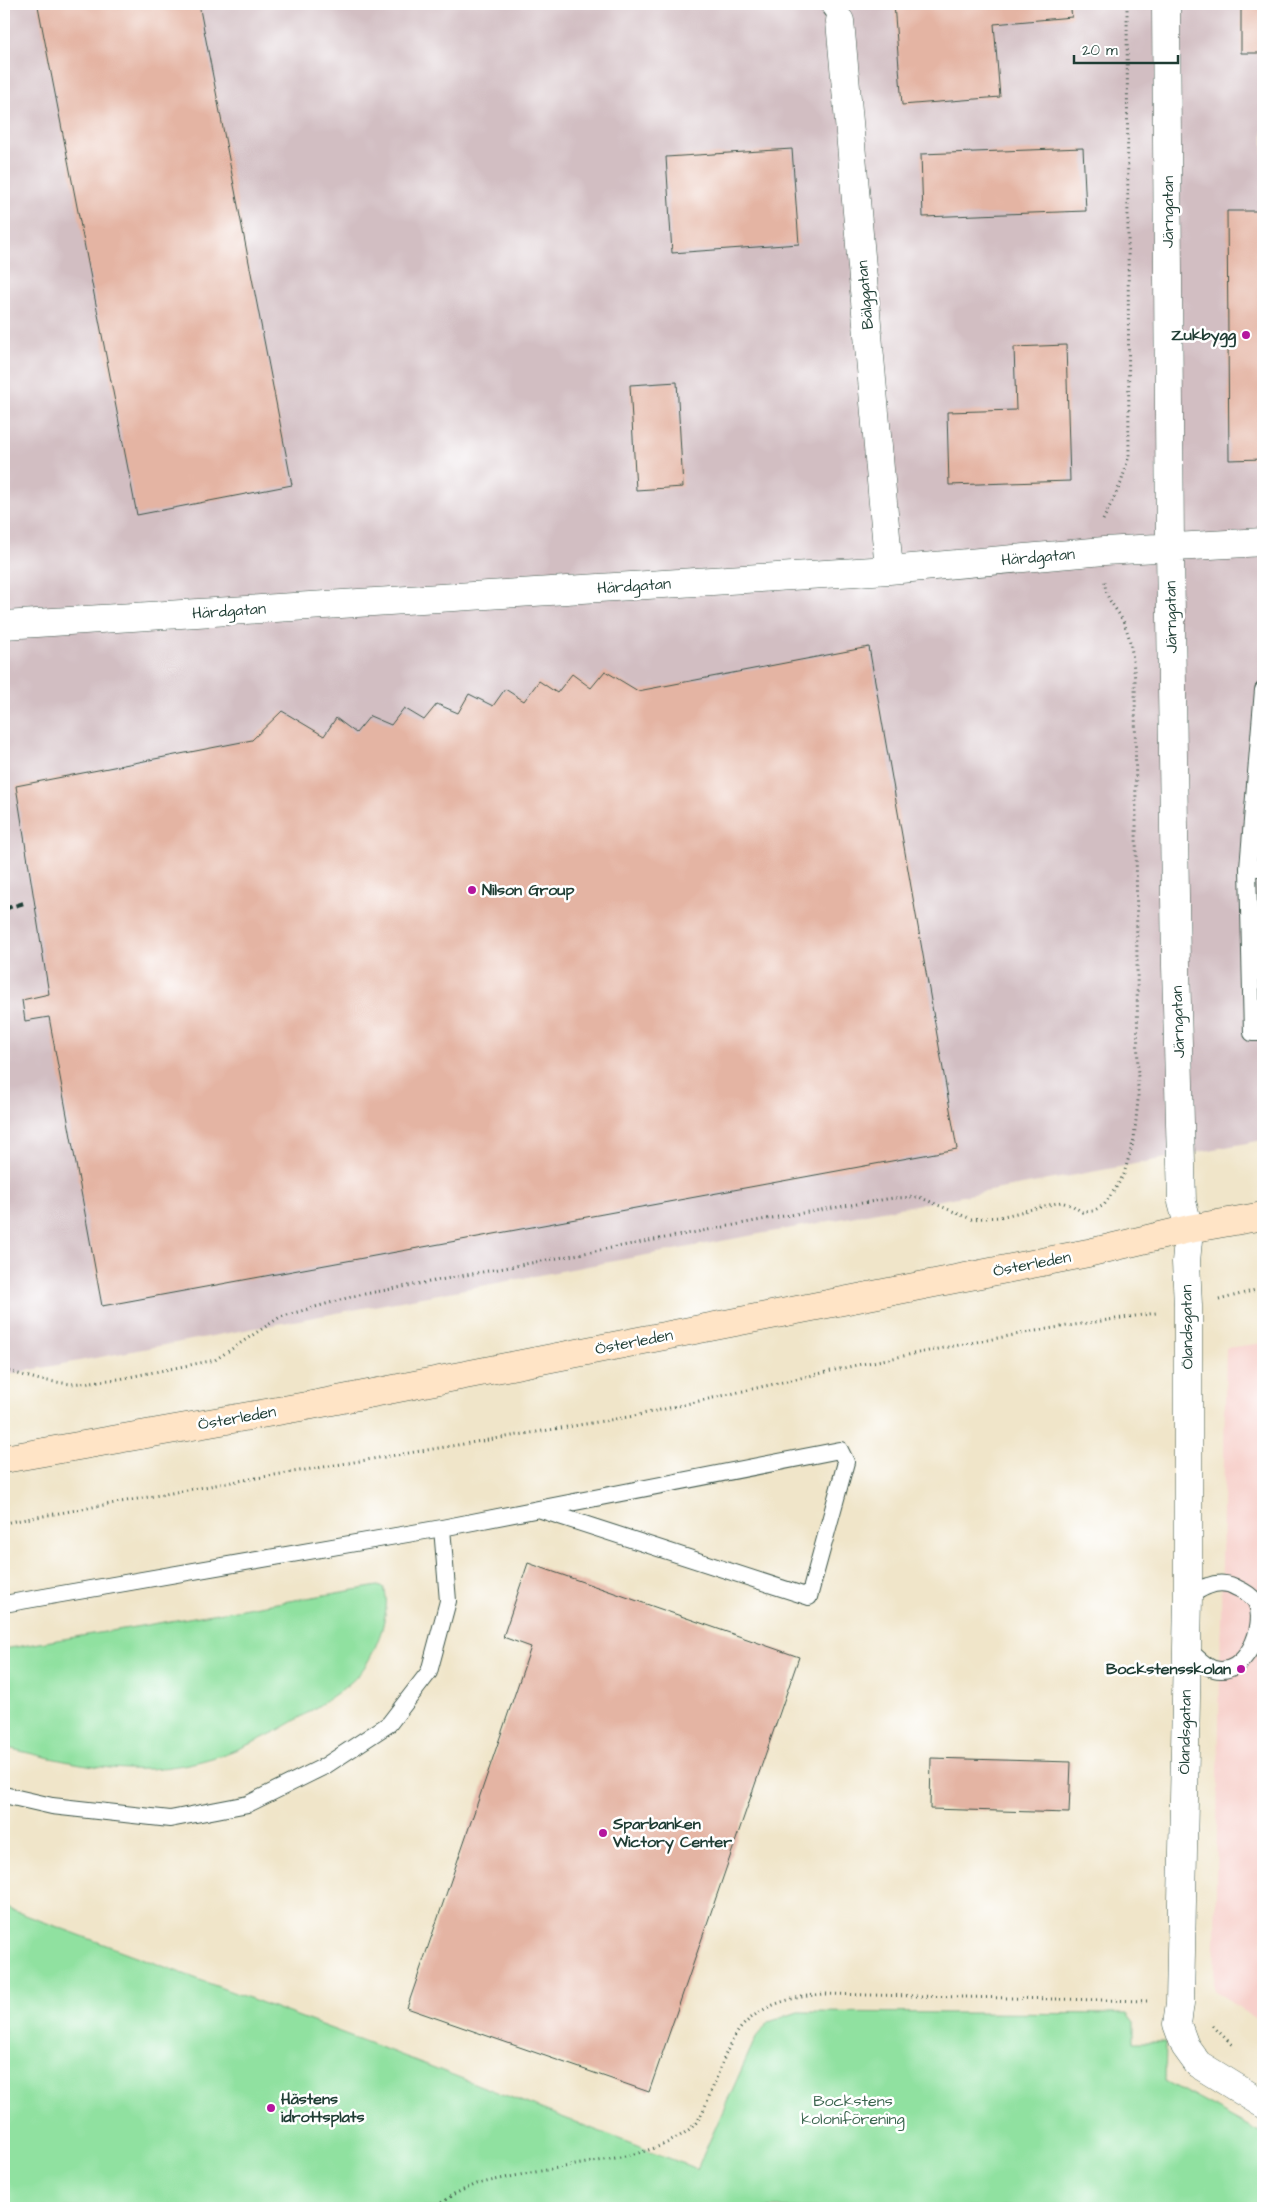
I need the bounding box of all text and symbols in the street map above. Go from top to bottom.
scale bar [1074,32,1178,64]
text: 20 m [1082,40,1118,61]
street label: Järngatan [1157,176,1180,248]
street label: Bälggatan [851,259,880,330]
place label: Zukbygg [1171,324,1237,348]
marker: Zukbygg [1240,329,1252,341]
street label: Härdgatan [1000,543,1076,572]
street label: Härdgatan [596,572,672,601]
street label: Järngatan [1159,581,1184,653]
street label: Härdgatan [191,597,267,626]
place label: Nilson Group [482,879,574,901]
marker: Nilson Group [466,884,478,896]
street label: Järngatan [1166,985,1191,1059]
street label: Österleden [991,1246,1073,1282]
street label: Ölandsgatan [1175,1284,1200,1369]
street label: Österleden [593,1324,675,1360]
street label: Österleden [196,1400,278,1436]
place label: Bockstensskolan [1106,1658,1231,1680]
marker: Bockstensskolan [1235,1663,1247,1675]
street label: Ölandsgatan [1173,1690,1198,1775]
place label: Sparbanken Wictory Center [612,1813,732,1854]
marker: Sparbanken Wictory Center [597,1827,609,1839]
place label: Hästens idrottsplats [281,2088,364,2128]
park label: Bockstens koloniförening [801,2090,905,2131]
marker: Hästens idrottsplats [265,2102,277,2114]

